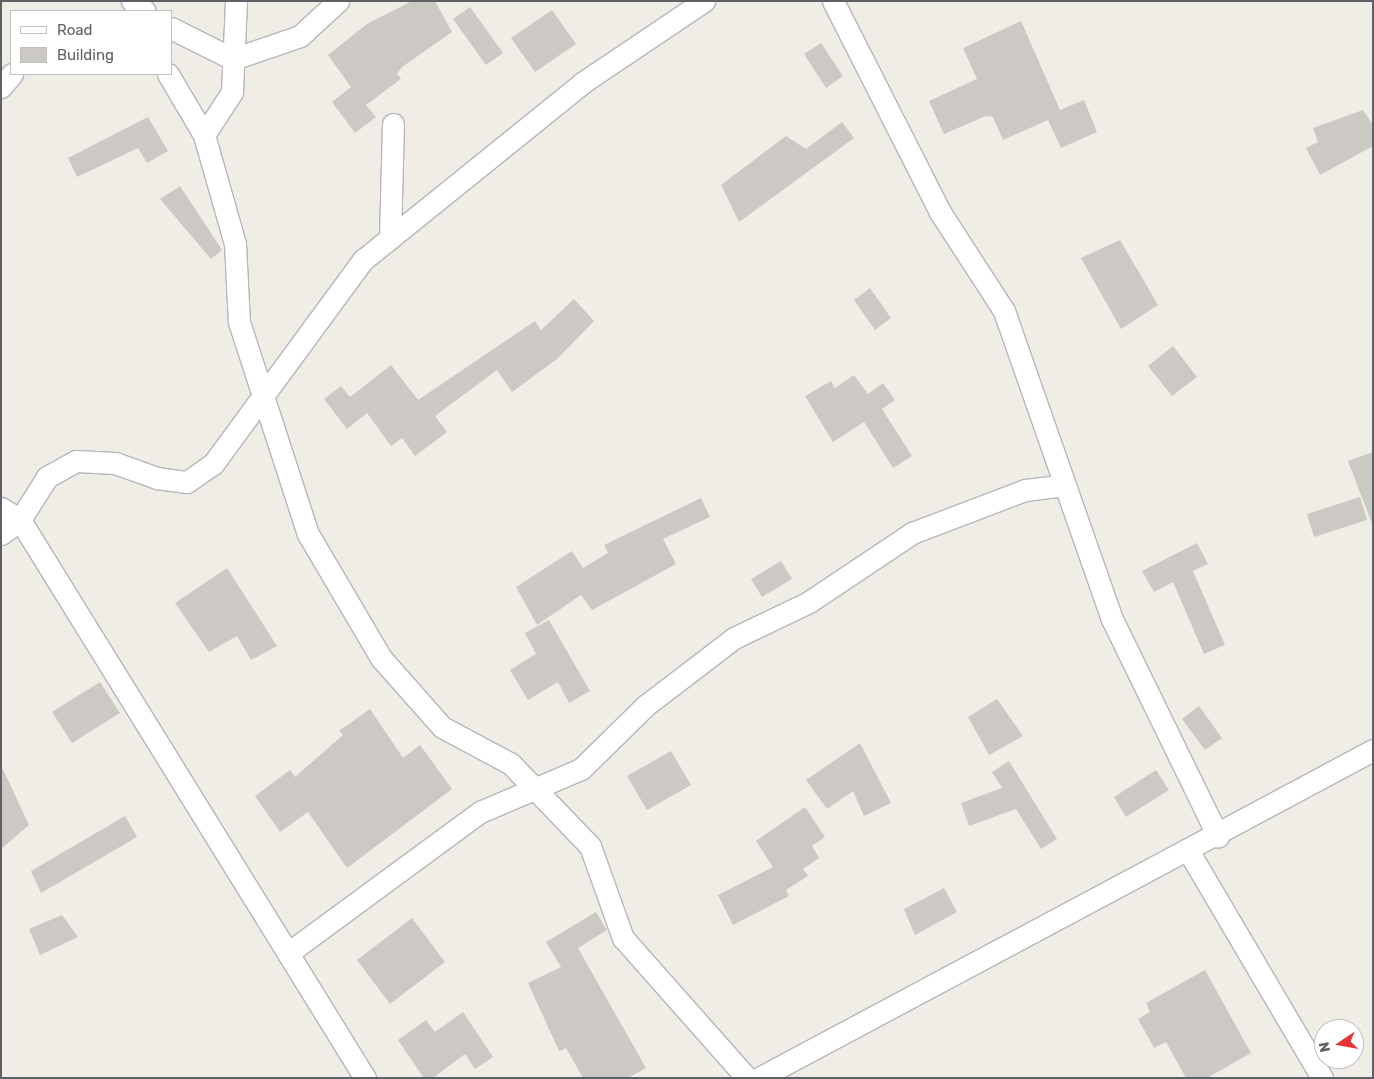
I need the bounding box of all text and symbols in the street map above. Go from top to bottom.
legend [10,10,172,75]
text: Road [57,21,93,39]
text: Building [57,46,114,64]
north arrow [1314,1019,1364,1069]
text: N [1315,1040,1334,1054]

